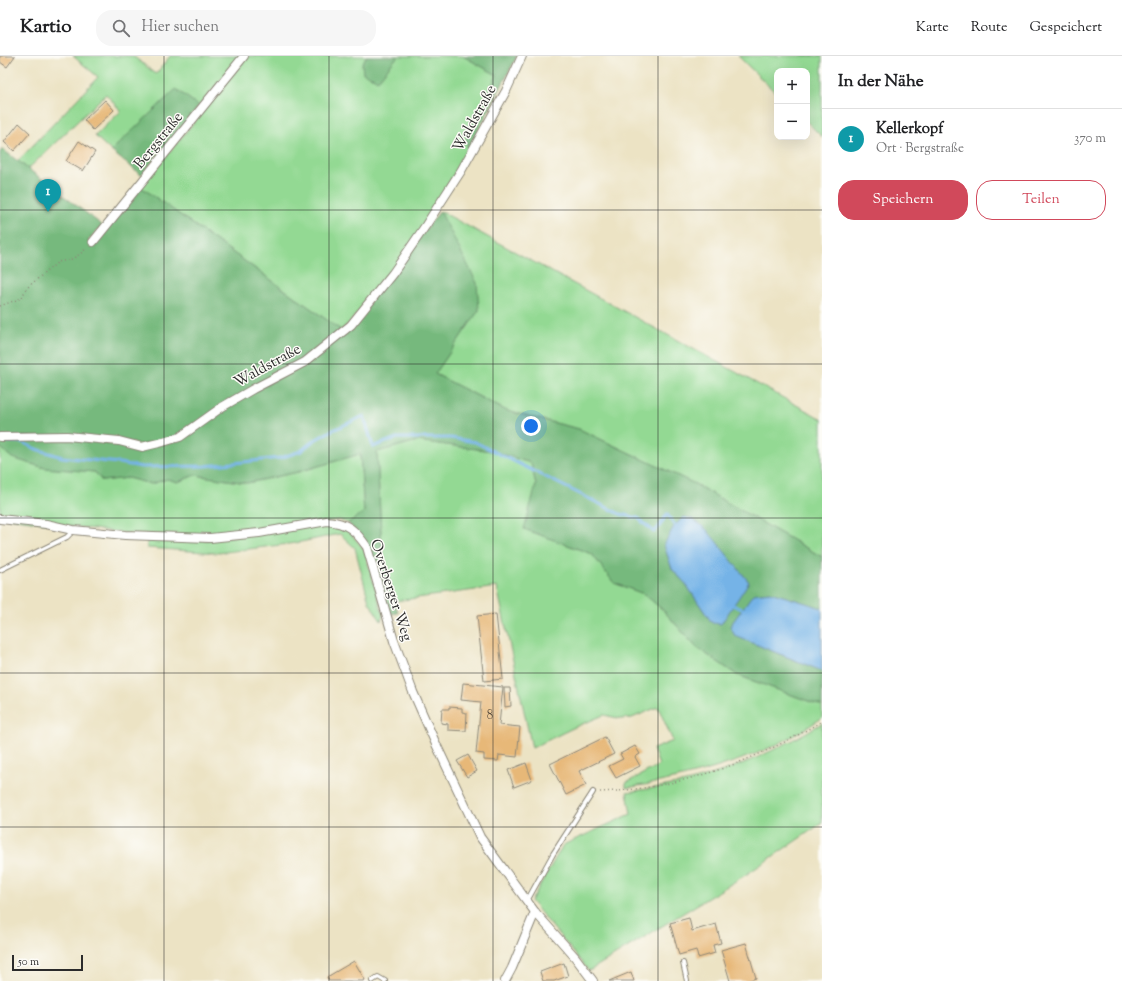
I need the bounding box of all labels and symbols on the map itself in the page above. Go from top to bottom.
street label: Waldstraße [448,81,502,156]
street label: Bergstraße [130,108,189,174]
pin: 1 [35,179,61,212]
street label: Waldstraße [230,339,305,393]
your location [521,416,541,436]
street label: Overberger Weg [364,537,417,644]
house number: 8 [487,707,493,725]
scale bar [12,953,83,972]

